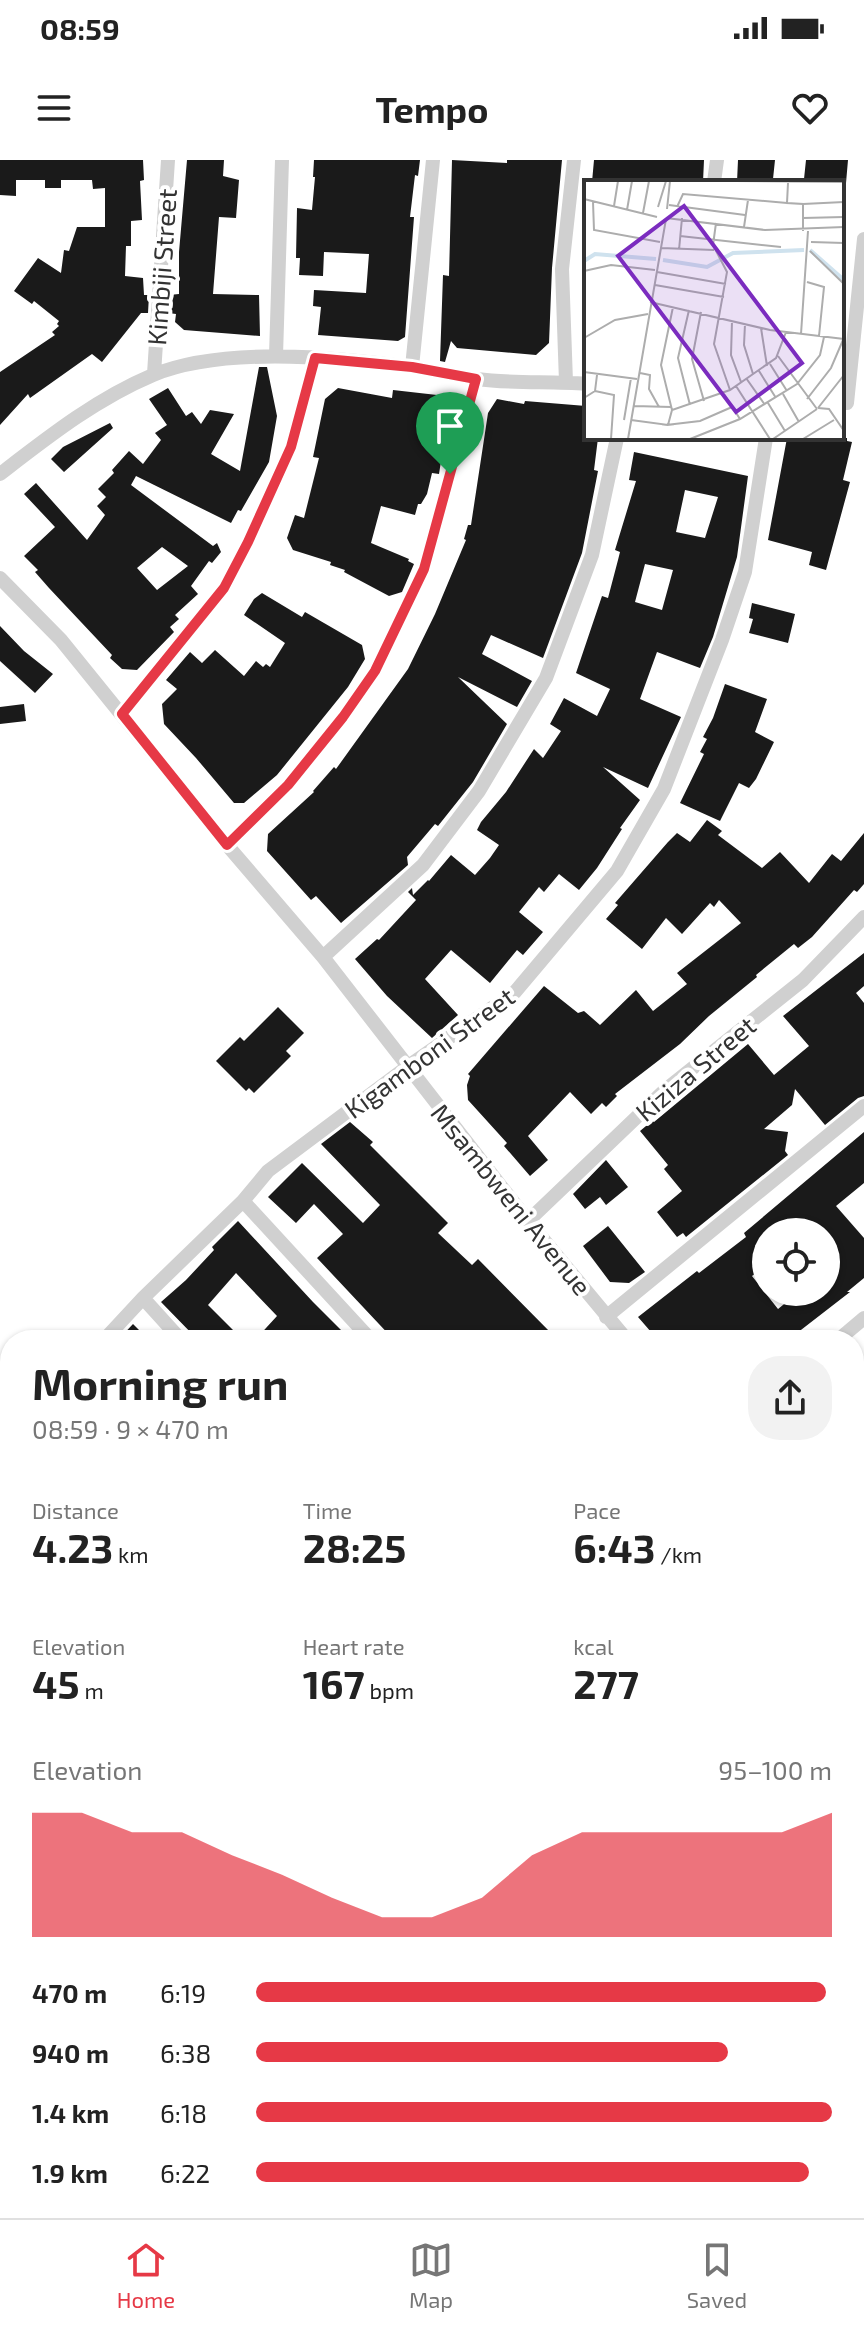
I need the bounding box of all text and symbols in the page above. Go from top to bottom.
text: 08:59 [40,10,120,46]
icon: menu [32,86,76,130]
icon: heart [788,86,832,130]
text: Tempo [376,87,488,130]
inset map [584,180,844,440]
street label: Kimbiji Street [140,188,182,346]
pin [416,392,484,474]
icon: arrive [428,404,472,448]
street label: Kigamboni Street [338,980,520,1124]
street label: Kiziza Street [629,1009,761,1127]
street label: Msambweni Avenue [425,1097,599,1301]
map controls [752,1218,840,1306]
button: locate [752,1218,840,1306]
text: Morning run [32,1356,288,1409]
button: share [748,1356,832,1440]
text: 08:59 · 9 × 470 m [32,1413,229,1444]
text: Distance [32,1497,119,1523]
text: Time [303,1497,352,1523]
text: Pace [573,1497,621,1523]
text: 4.23 [32,1523,113,1571]
text: 28:25 [303,1523,406,1571]
text: 6:43 [573,1523,655,1571]
text: km [113,1541,149,1567]
text: /km [655,1541,702,1567]
text: Elevation [32,1633,125,1659]
text: Heart rate [303,1633,404,1659]
text: kcal [573,1633,614,1659]
text: 45 [32,1659,80,1707]
text: 167 [303,1659,365,1707]
text: 277 [573,1659,639,1707]
text: m [80,1677,104,1703]
text: bpm [365,1677,414,1703]
text: Elevation [32,1754,142,1785]
text: 95–100 m [718,1754,832,1785]
text: 470 m [32,1977,107,2008]
text: 6:19 [160,1977,206,2008]
text: 940 m [32,2037,109,2068]
text: 6:38 [160,2037,211,2068]
text: 1.4 km [32,2097,109,2128]
text: 6:18 [160,2097,207,2128]
text: 1.9 km [32,2157,108,2188]
text: 6:22 [160,2157,210,2188]
tab: Home [117,2238,175,2312]
tab: Map [409,2238,453,2312]
tab: Saved [687,2238,747,2312]

